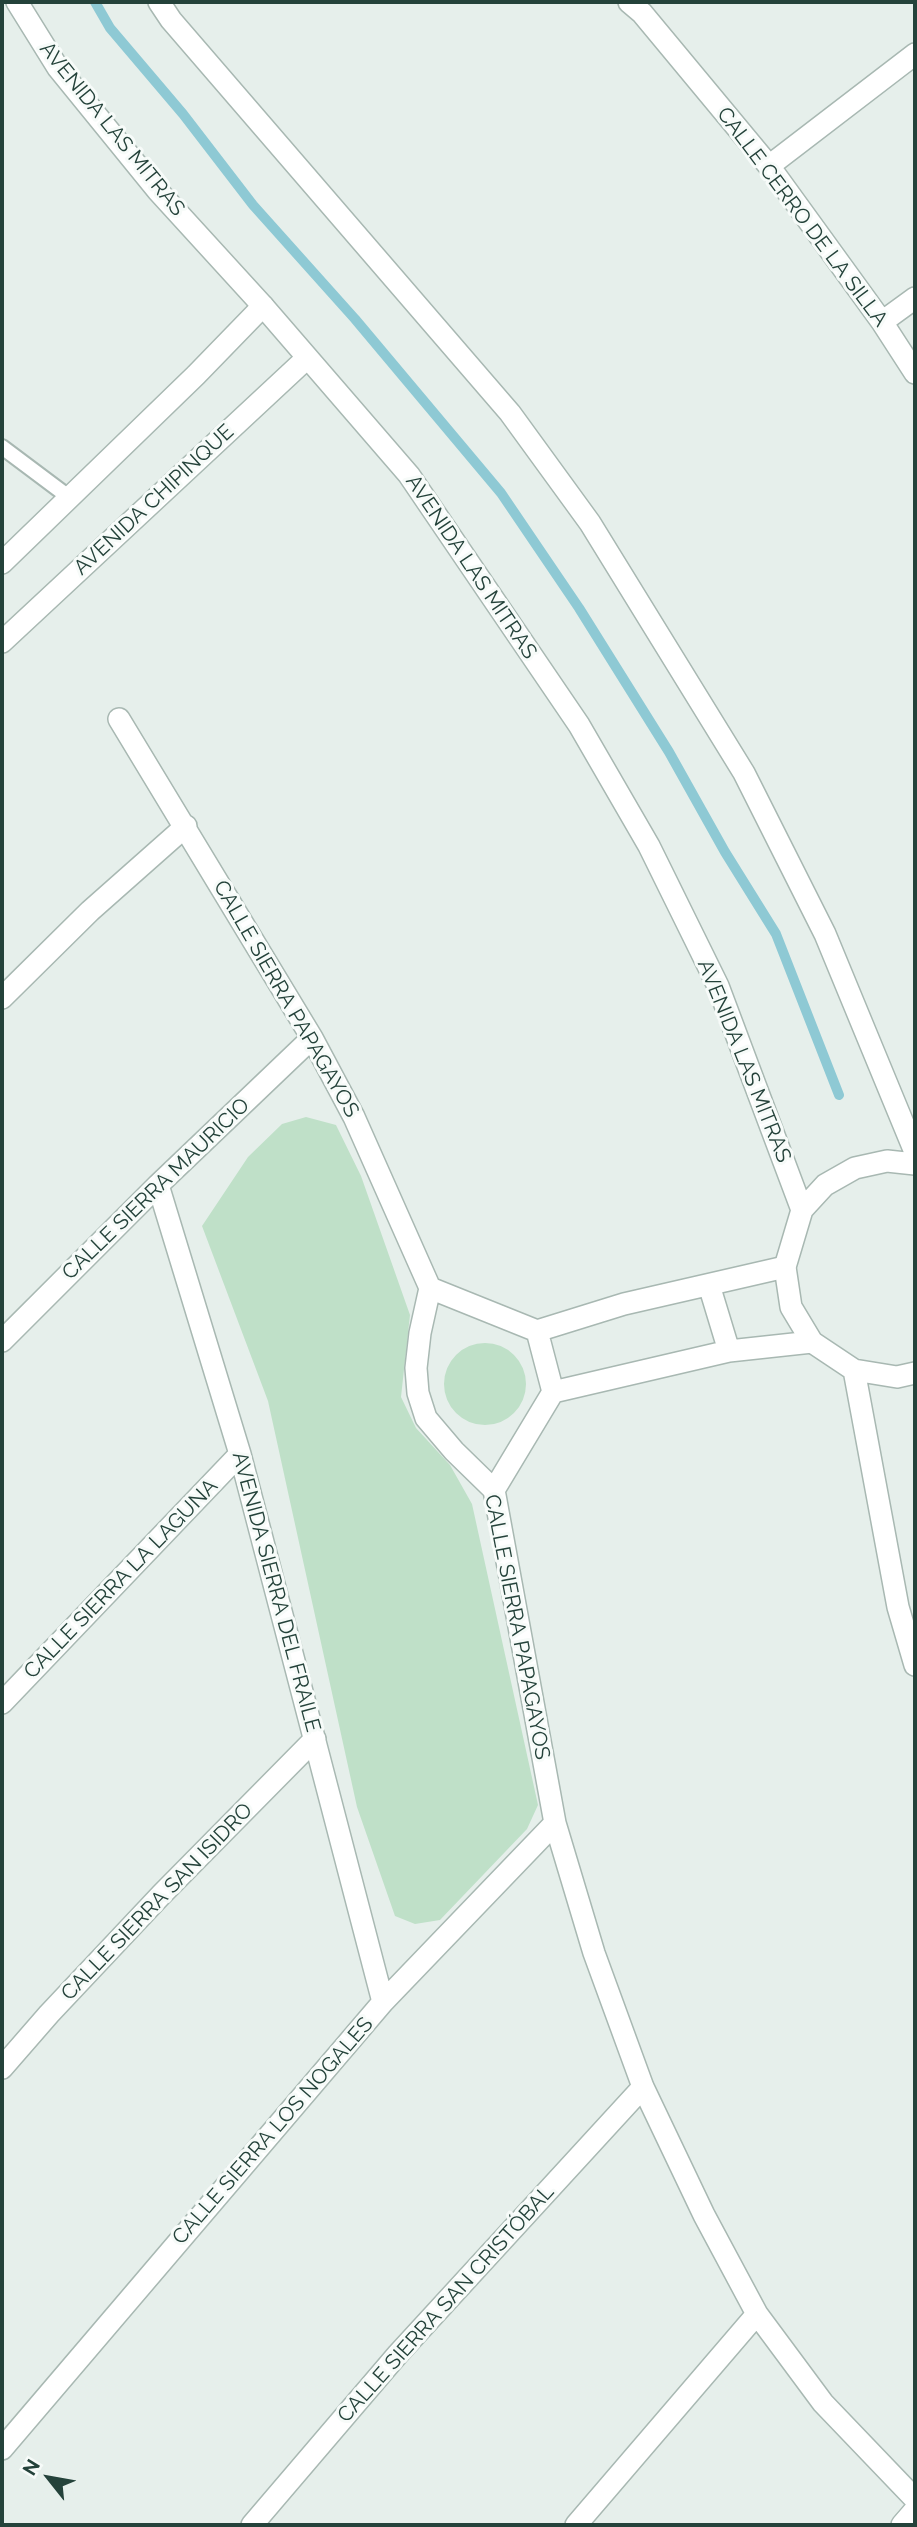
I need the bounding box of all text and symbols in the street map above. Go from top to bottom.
street label: AVENIDA LAS MITRAS [34,37,190,221]
street label: CALLE CERRO DE LA SILLA [711,102,893,332]
street label: AVENIDA CHIPINQUE [69,419,239,581]
street label: AVENIDA LAS MITRAS [400,470,542,664]
street label: CALLE SIERRA PAPAGAYOS [208,876,364,1122]
street label: AVENIDA LAS MITRAS [692,956,796,1166]
street label: CALLE SIERRA MAURICIO [57,1093,255,1285]
street label: AVENIDA SIERRA DEL FRAILE [226,1449,326,1735]
street label: CALLE SIERRA LA LAGUNA [19,1474,223,1684]
street label: CALLE SIERRA PAPAGAYOS [479,1492,555,1762]
street label: CALLE SIERRA SAN ISIDRO [56,1798,258,2006]
street label: CALLE SIERRA LOS NOGALES [167,2012,379,2250]
street label: CALLE SIERRA SAN CRISTÓBAL [333,2180,559,2428]
north arrow [14,2443,84,2513]
text: N [18,2455,44,2479]

